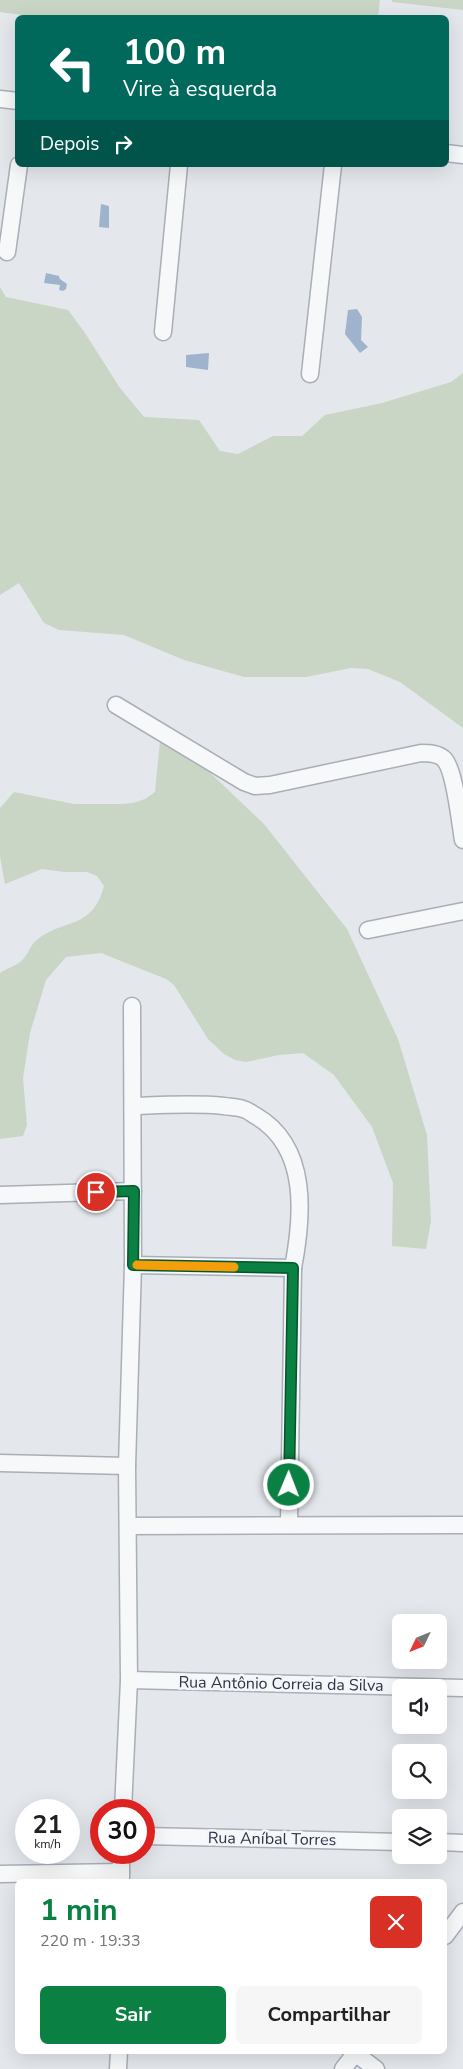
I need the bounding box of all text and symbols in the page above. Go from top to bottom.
text: 100 m [123,29,226,76]
icon: left [40,35,105,100]
text: Vire à esquerda [123,74,277,104]
icon: right [109,130,137,158]
text: Depois [40,131,99,157]
pin [75,1171,117,1213]
icon: arrive [82,1178,110,1206]
position arrow [262,1458,314,1510]
north arrow [392,1614,448,1669]
map controls [392,1614,447,1864]
street label: Rua Antônio Correia da Silva [178,1671,384,1697]
button: sound [392,1679,447,1734]
button: search [392,1744,447,1799]
speed limit sign: 30 [90,1799,155,1864]
text: 21 [32,1808,63,1842]
button: layers [392,1809,447,1864]
street label: Rua Aníbal Torres [208,1827,336,1851]
text: km/h [34,1836,61,1852]
text: 1 min [40,1890,118,1931]
button: close [370,1896,422,1948]
text: 220 m · 19:33 [40,1930,141,1952]
button: Sair [40,1986,226,2044]
button: Compartilhar [236,1986,422,2044]

